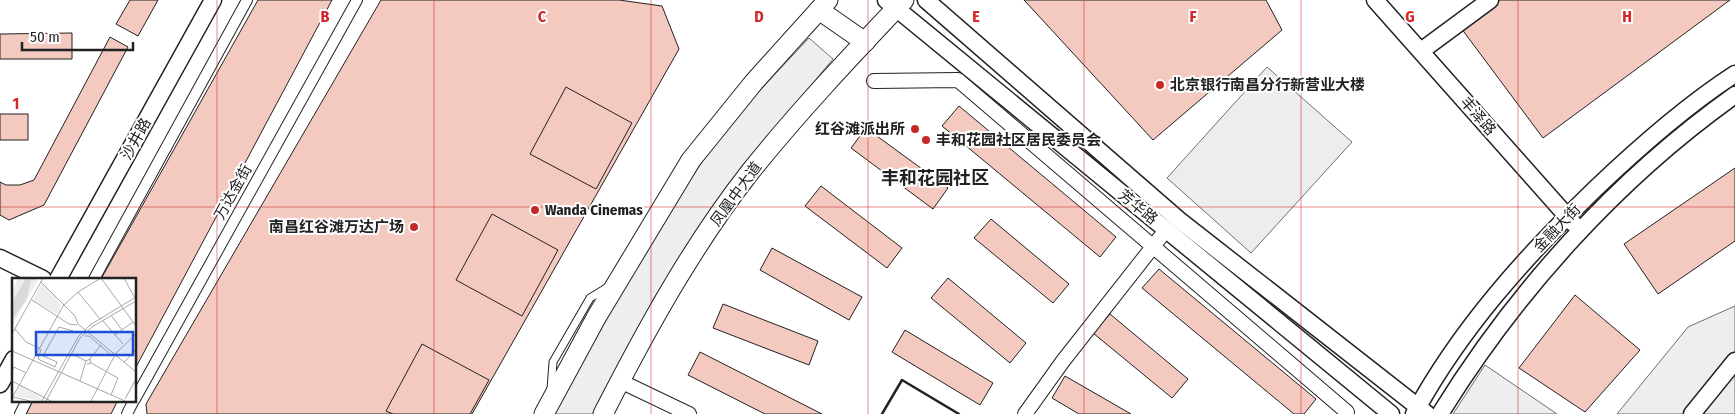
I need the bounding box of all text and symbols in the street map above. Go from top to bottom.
text: B [321,7,330,26]
text: C [538,7,547,26]
text: D [754,7,764,26]
text: E [972,7,980,26]
text: F [1189,7,1197,26]
text: G [1405,7,1415,26]
text: H [1622,7,1632,26]
scale bar [22,20,134,52]
text: 50 m [30,28,60,46]
place label: 北京银行南昌分行新营业大楼 [1170,76,1365,94]
marker: 北京银行南昌分行新营业大楼 [1154,79,1166,91]
street label: 丰泽路 [1456,93,1500,139]
text: 1 [13,94,19,113]
street label: 沙井路 [117,115,155,163]
place label: 红谷滩派出所 [815,120,905,138]
marker: 红谷滩派出所 [909,123,921,135]
place label: 丰和花园社区居民委员会 [936,131,1101,149]
marker: 丰和花园社区居民委员会 [920,134,932,146]
street label: 凤凰中大道 [707,158,765,230]
street label: 万达金街 [211,161,255,223]
district label: 丰和花园社区 [881,167,989,189]
street label: 芳华路 [1115,186,1161,228]
street label: 金融大街 [1530,200,1584,256]
place label: Wanda Cinemas [545,201,643,219]
marker: Wanda Cinemas [529,204,541,216]
place label: 南昌红谷滩万达广场 [269,218,404,236]
marker: 南昌红谷滩万达广场 [408,221,420,233]
inset map [12,278,136,402]

